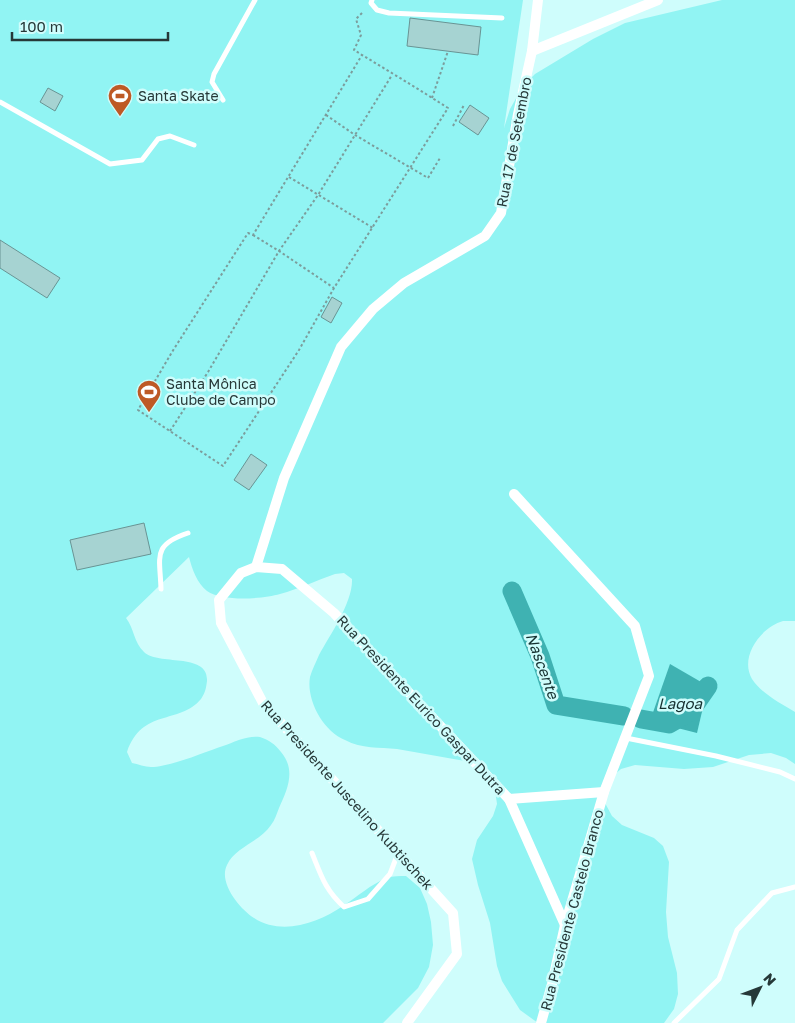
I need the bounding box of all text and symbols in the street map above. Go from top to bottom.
scale bar [12,10,169,42]
text: 100 m [20,17,63,35]
street label: Rua 17 de Setembro [493,75,535,209]
sports icon: Santa Skate [107,83,133,117]
place label: Santa Skate [138,87,219,104]
place label: Santa Mônica Clube de Campo [166,375,276,408]
sports icon: Santa Mônica Clube de Campo [136,379,162,413]
street label: Rua Presidente Eurico Gaspar Dutra [334,612,509,798]
water label: Nascente [523,630,564,702]
water label: Lagoa [658,694,702,713]
street label: Rua Presidente Juscelino Kubtischek [258,696,437,893]
street label: Rua Presidente Castelo Branco [536,808,607,1012]
north arrow [735,963,785,1013]
text: N [760,969,780,989]

